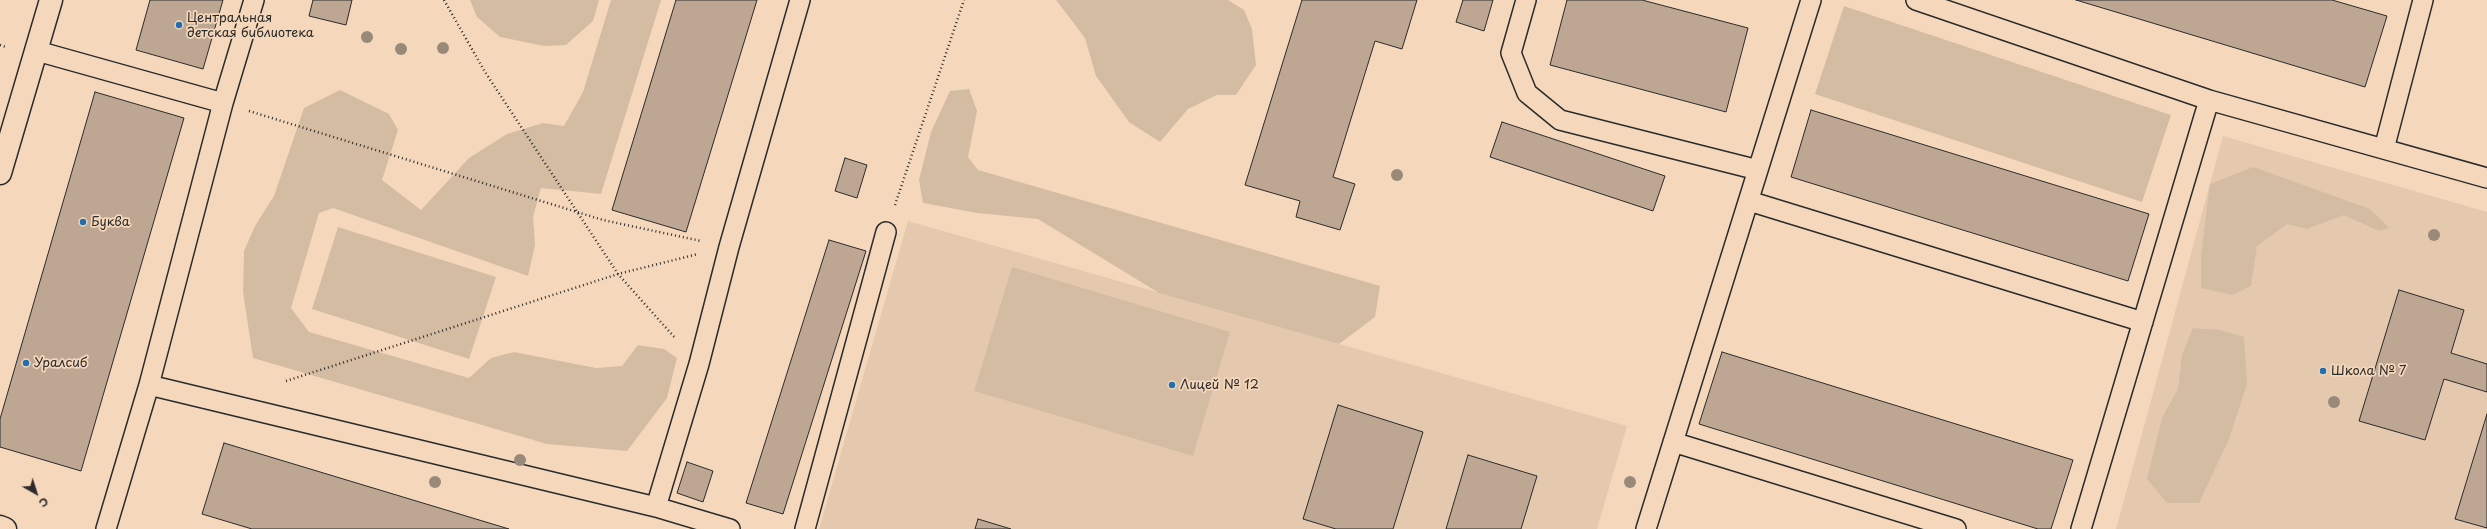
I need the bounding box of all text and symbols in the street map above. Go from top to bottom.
place label: Центральная детская библиотека [187,10,314,41]
marker: Центральная детская библиотека [174,20,184,30]
place label: Буква [91,214,130,230]
marker: Буква [78,217,88,227]
place label: Уралсиб [34,355,87,371]
marker: Уралсиб [21,358,31,368]
place label: Школа № 7 [2331,363,2407,379]
marker: Школа № 7 [2318,366,2328,376]
place label: Лицей № 12 [1180,377,1259,393]
marker: Лицей № 12 [1167,380,1177,390]
north arrow [16,473,56,513]
text: С [35,494,52,512]

